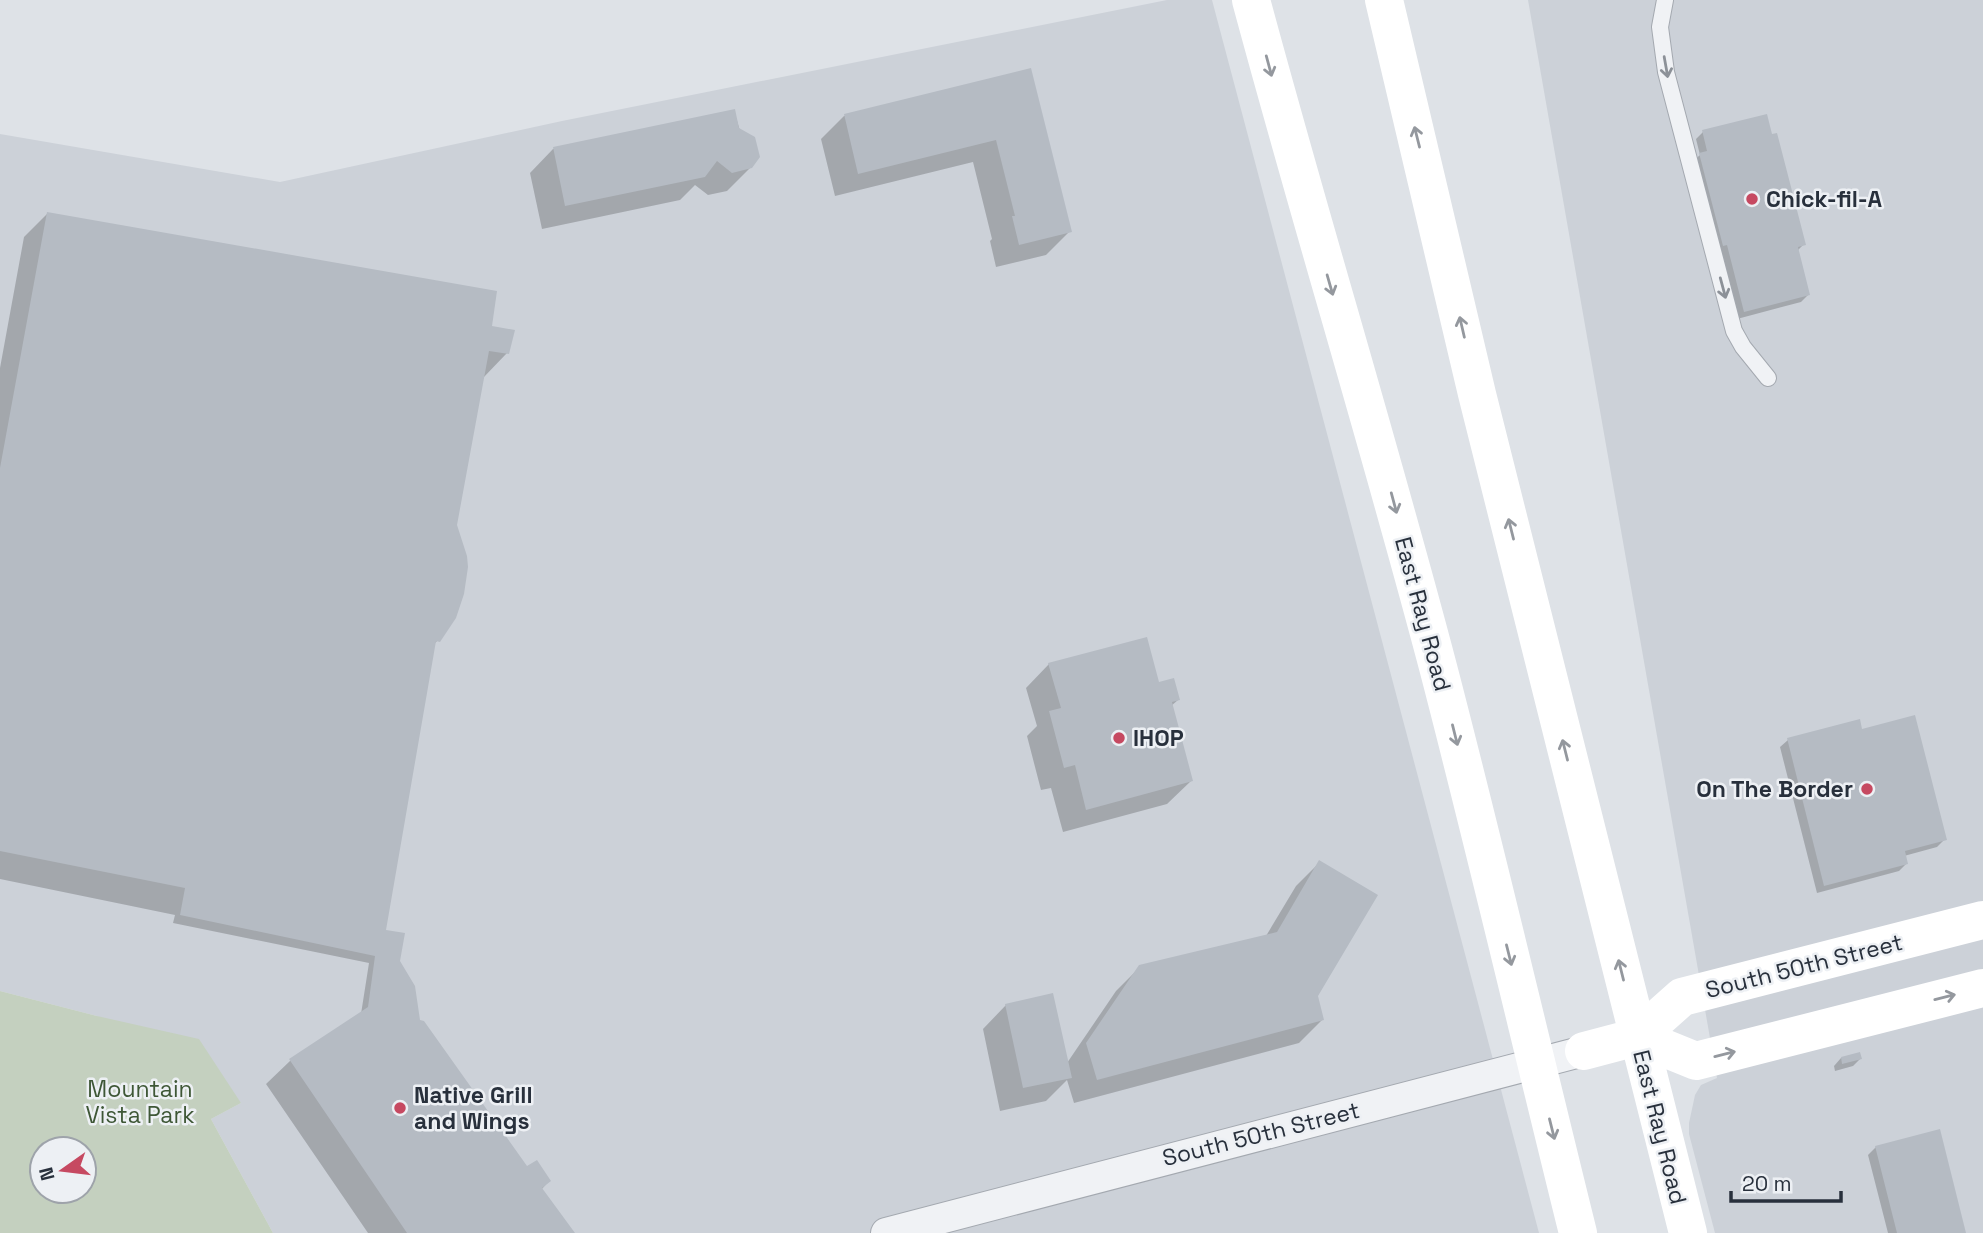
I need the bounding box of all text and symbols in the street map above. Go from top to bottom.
one-way arrow [1263,54,1276,77]
one-way arrow [1660,55,1673,78]
one-way arrow [1410,126,1423,149]
place label: Chick-fil-A [1766,184,1883,214]
marker: Chick-fil-A [1744,191,1760,207]
one-way arrow [1325,274,1338,296]
one-way arrow [1717,276,1730,298]
one-way arrow [1455,317,1468,339]
one-way arrow [1388,492,1401,514]
one-way arrow [1504,518,1517,541]
street label: East Ray Road [1388,534,1458,694]
place label: IHOP [1133,723,1184,753]
one-way arrow [1449,723,1462,745]
marker: IHOP [1111,730,1127,746]
one-way arrow [1558,739,1571,762]
place label: On The Border [1696,774,1853,804]
marker: On The Border [1859,781,1875,797]
street label: South 50th Street [1702,927,1906,1005]
one-way arrow [1503,943,1516,966]
one-way arrow [1614,960,1627,982]
one-way arrow [1933,990,1956,1003]
street label: East Ray Road [1626,1047,1694,1207]
one-way arrow [1713,1047,1735,1060]
park label: Mountain Vista Park [85,1074,195,1130]
place label: Native Grill and Wings [414,1080,533,1136]
street label: South 50th Street [1159,1095,1363,1173]
marker: Native Grill and Wings [392,1100,408,1116]
one-way arrow [1546,1118,1559,1140]
north arrow [28,1135,98,1205]
scale bar [1731,1160,1841,1204]
text: N [33,1165,61,1183]
text: 20 m [1742,1170,1792,1197]

